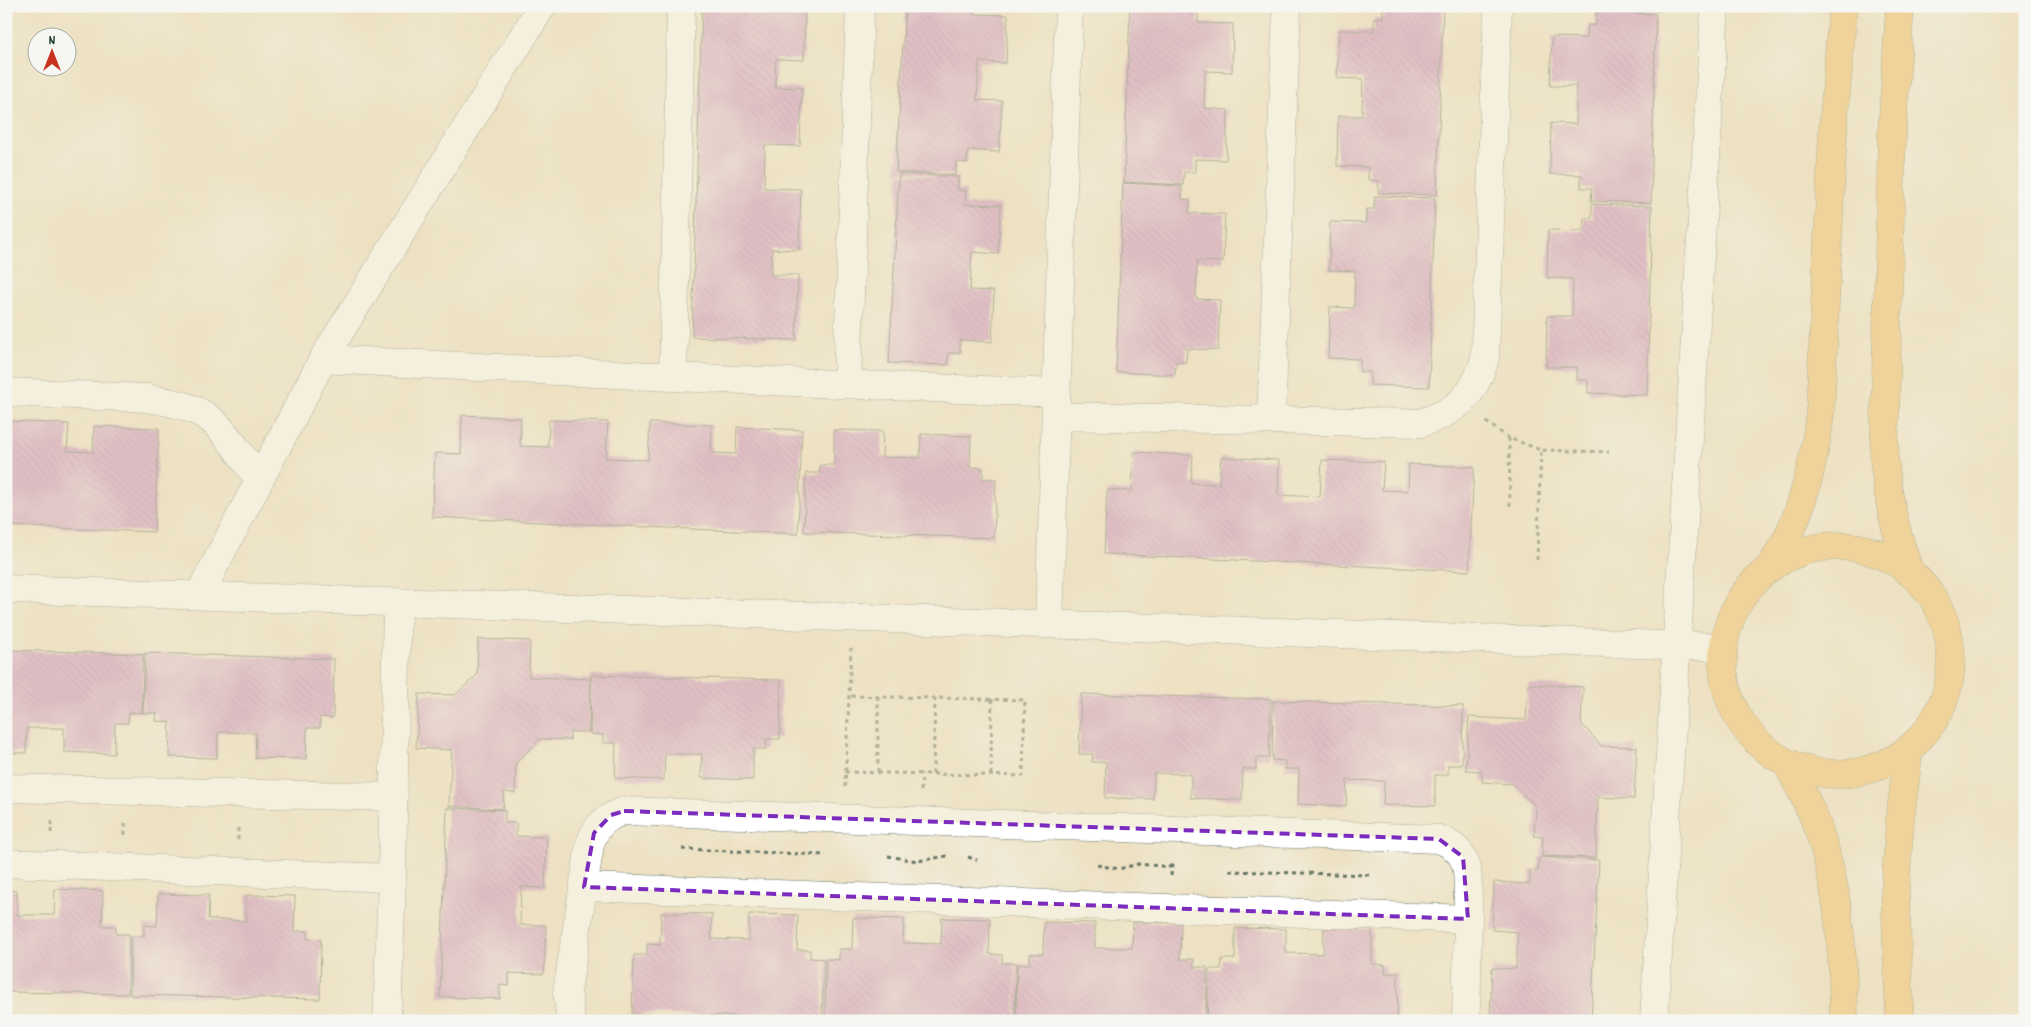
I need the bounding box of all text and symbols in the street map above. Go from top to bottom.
north arrow [28,28,78,78]
text: N [49,31,56,51]

